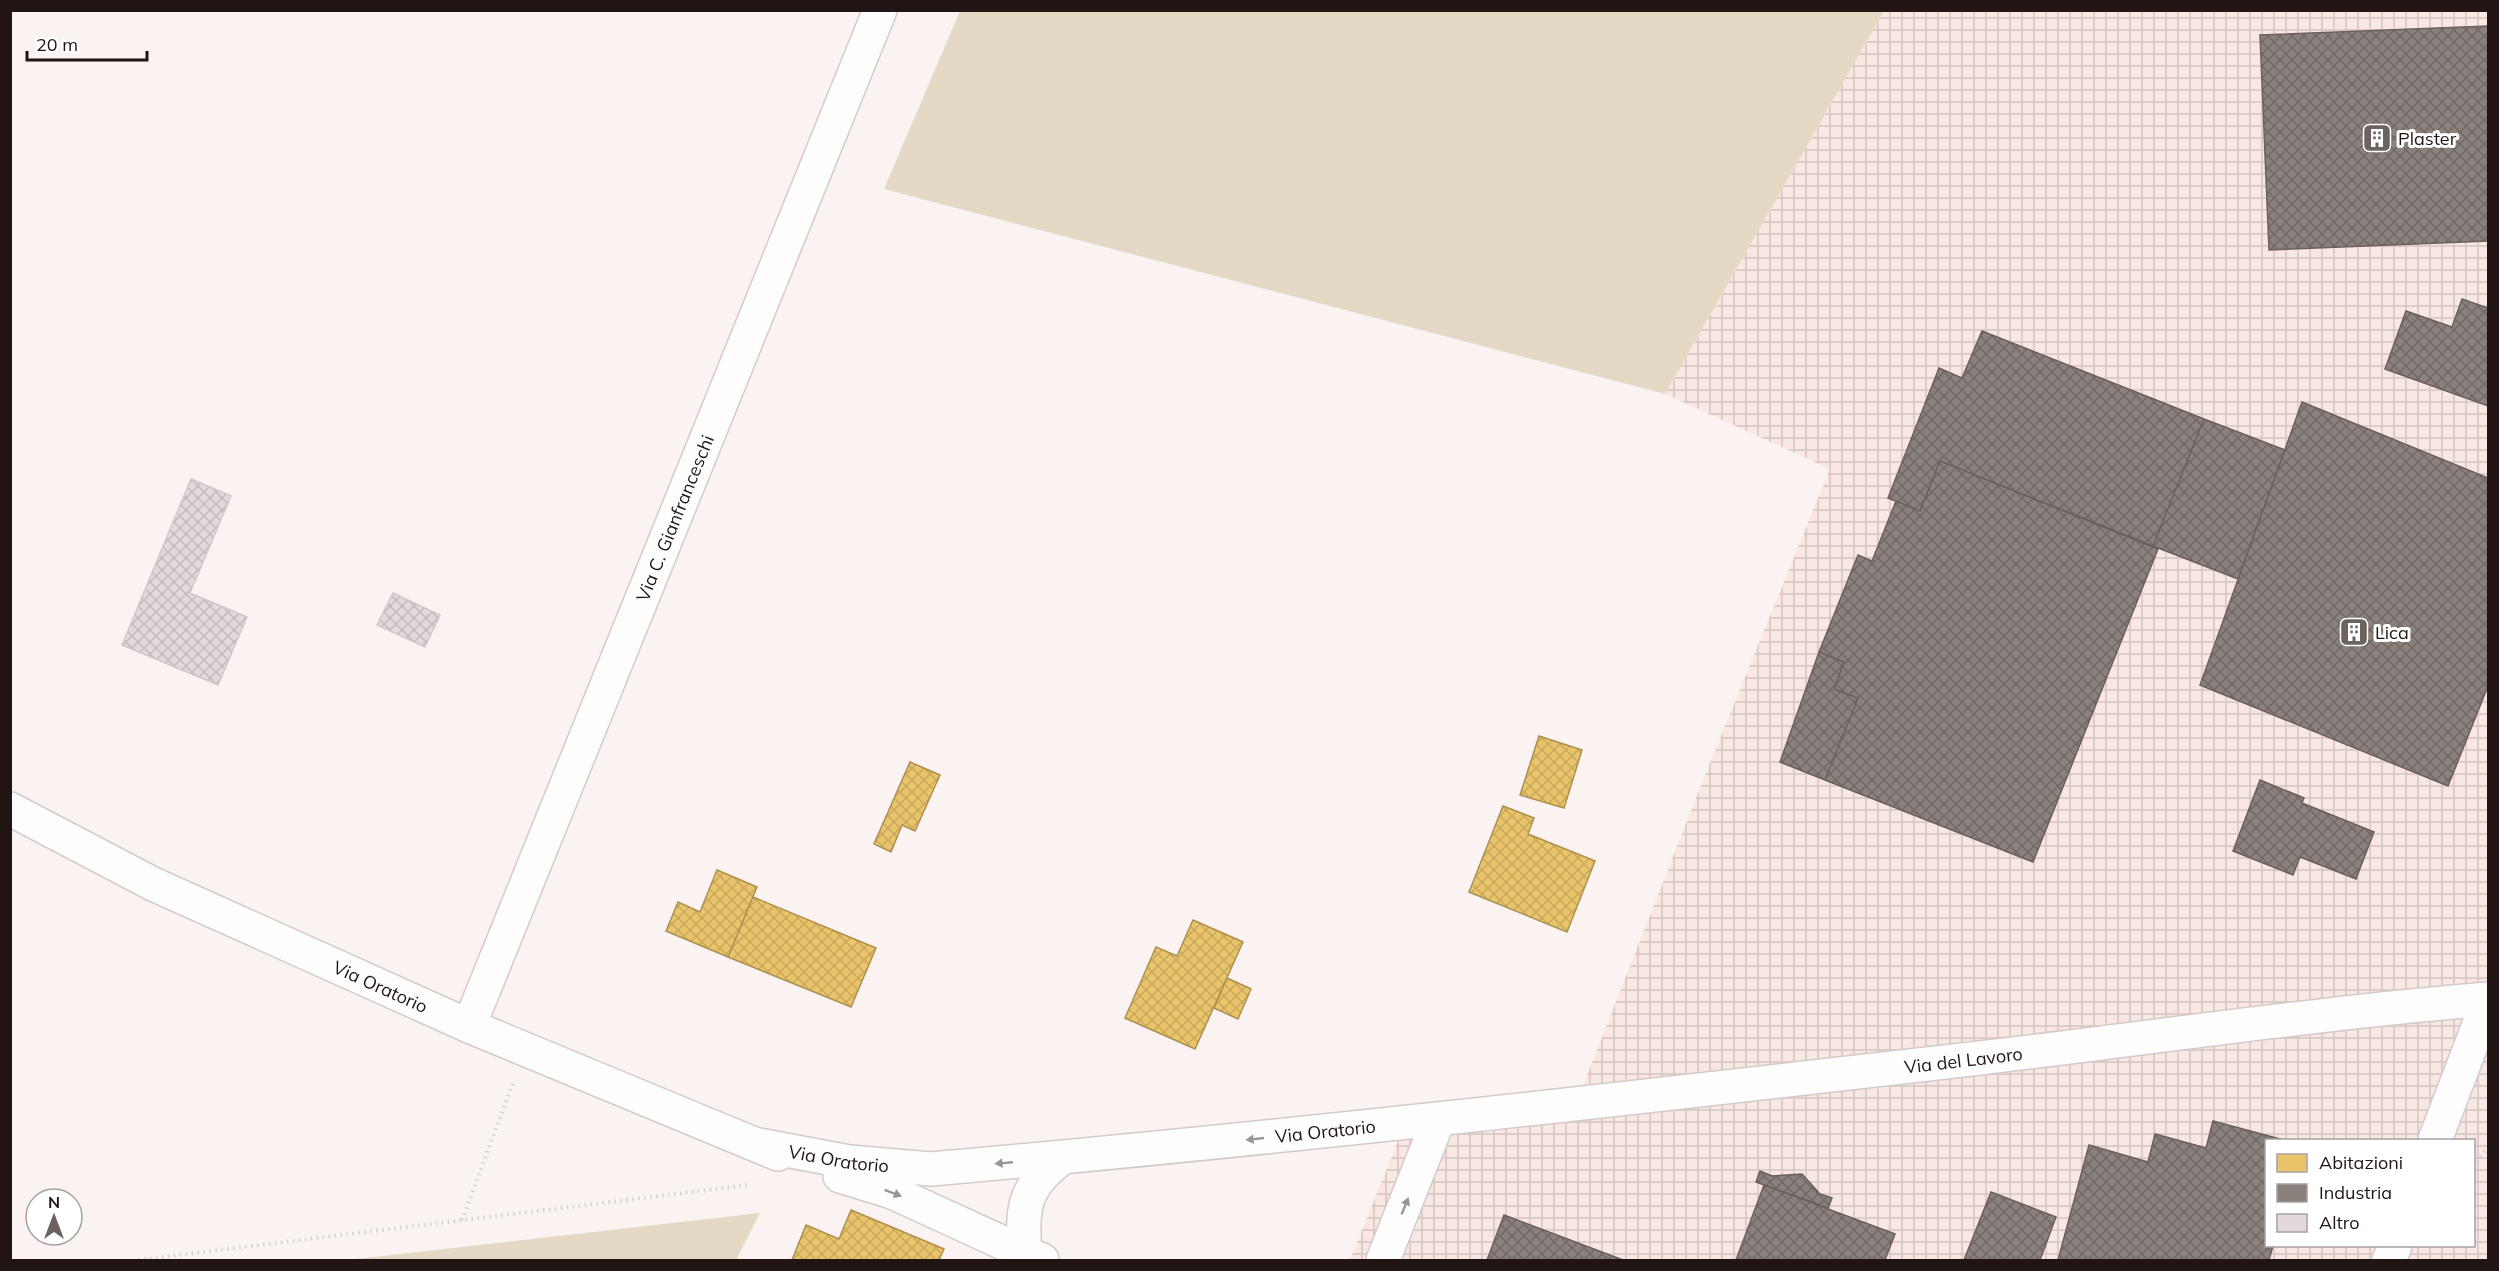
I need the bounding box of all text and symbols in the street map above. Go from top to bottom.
scale bar [27,24,147,62]
text: 20 m [36,33,78,56]
building icon: Plaster [2361,122,2393,154]
place label: Plaster [2398,127,2457,150]
street label: Via C. Gianfranceschi [631,431,718,605]
building icon: Lica [2338,616,2370,648]
place label: Lica [2375,621,2409,644]
street label: Via Oratorio [330,955,431,1018]
street label: Via del Lavoro [1903,1041,2024,1078]
street label: Via Oratorio [1274,1114,1377,1147]
one-way arrow [1245,1134,1264,1144]
street label: Via Oratorio [787,1139,890,1177]
legend [2265,1139,2475,1247]
text: Abitazioni [2319,1151,2403,1174]
one-way arrow [994,1158,1013,1168]
text: Industria [2319,1181,2392,1204]
north arrow [24,1187,84,1247]
one-way arrow [884,1189,902,1199]
text: N [48,1192,60,1212]
one-way arrow [1400,1197,1410,1215]
text: Altro [2319,1211,2360,1234]

